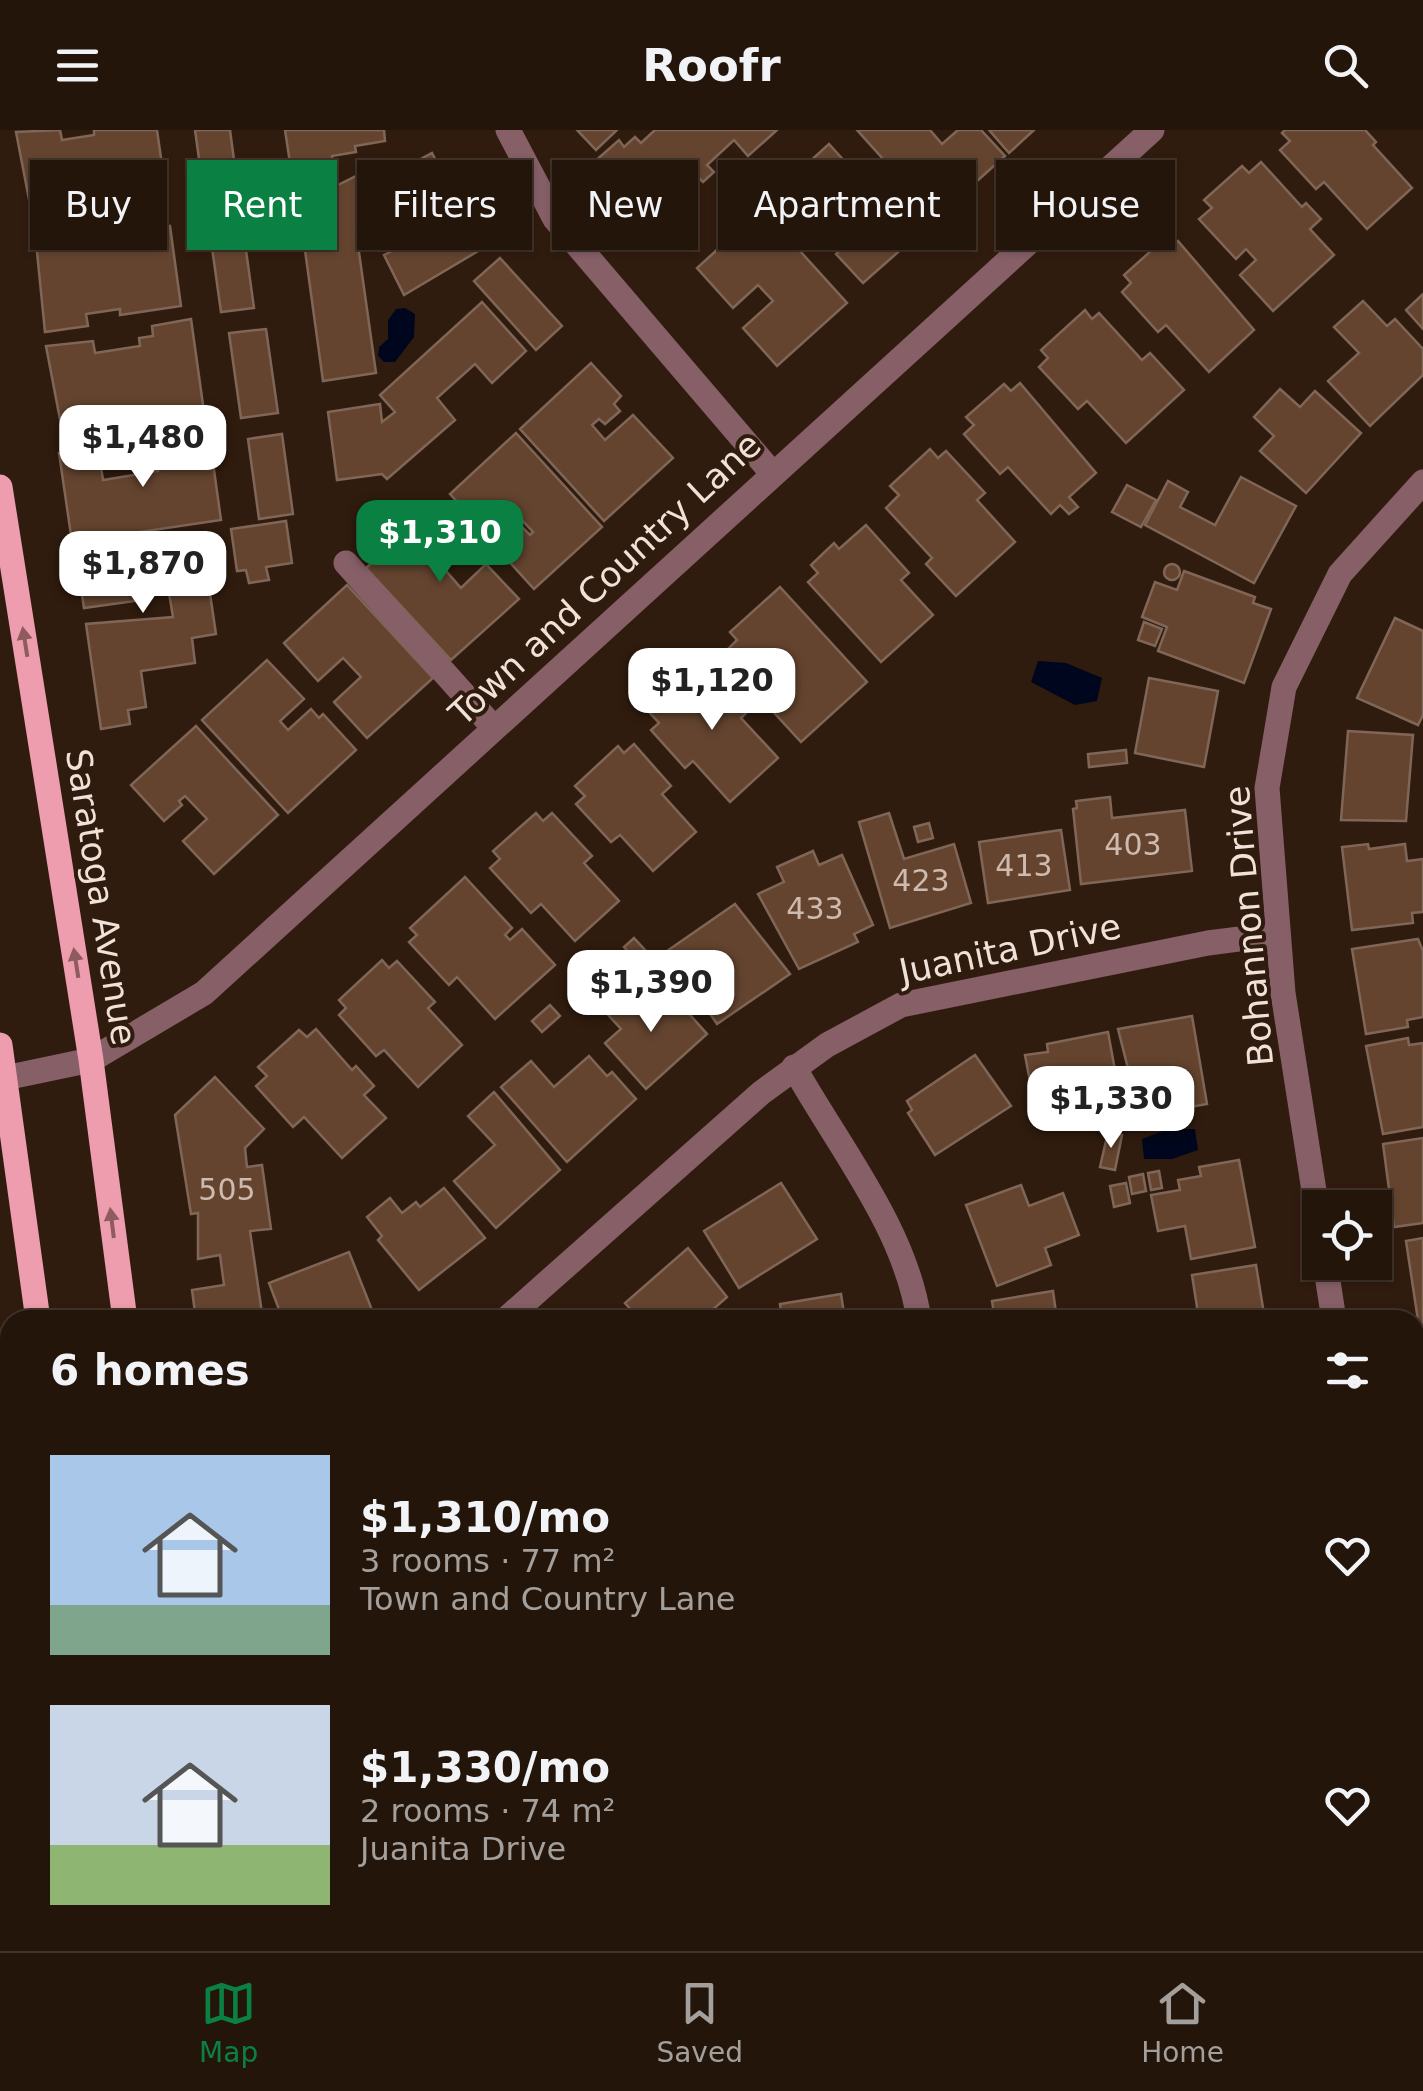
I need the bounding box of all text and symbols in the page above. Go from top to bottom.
icon: menu [50,38,105,93]
icon: search [1318,38,1373,93]
text: Roofr [642,39,781,92]
chip: Buy [30,160,167,250]
chip: Rent [187,160,337,250]
chip: Filters [357,160,532,250]
chip: New [552,160,698,250]
chip: Apartment [718,160,976,250]
chip: House [996,160,1175,250]
pin: $1,480 [62,405,224,490]
text: $1,480 [81,418,205,456]
street label: Town and Country Lane [440,424,769,734]
pin: $1,310 [359,500,521,585]
text: $1,310 [378,513,502,551]
pin: $1,870 [62,531,224,616]
text: $1,870 [81,544,205,582]
one-way arrow [16,626,32,658]
pin: $1,120 [631,648,793,733]
text: $1,120 [650,661,774,699]
street label: Saratoga Avenue [58,746,144,1048]
street label: Bohannon Drive [1217,784,1281,1068]
house number: 403 [1104,827,1162,862]
house number: 413 [995,848,1053,883]
house number: 423 [892,863,950,898]
house number: 433 [786,891,844,926]
street label: Juanita Drive [894,906,1124,992]
one-way arrow [68,947,83,979]
pin: $1,390 [570,950,732,1035]
text: $1,390 [589,963,713,1001]
pin: $1,330 [1030,1066,1192,1151]
text: $1,330 [1049,1079,1173,1117]
house number: 505 [198,1172,256,1207]
map controls [1302,1190,1392,1280]
button: locate [1302,1190,1392,1280]
one-way arrow [104,1207,120,1239]
icon: filters [1320,1343,1375,1398]
text: 6 homes [50,1346,250,1395]
text: $1,310/mo [360,1493,610,1542]
icon: home [130,1495,250,1615]
icon: heart [1320,1528,1375,1583]
text: 3 rooms · 77 m² [360,1542,615,1580]
text: Town and Country Lane [360,1580,735,1618]
text: $1,330/mo [360,1743,610,1792]
icon: home [130,1745,250,1865]
icon: heart [1320,1778,1375,1833]
text: 2 rooms · 74 m² [360,1792,615,1830]
text: Juanita Drive [360,1830,566,1868]
tab: Map [199,1976,258,2069]
tab: Saved [656,1976,743,2069]
tab: Home [1141,1976,1224,2069]

